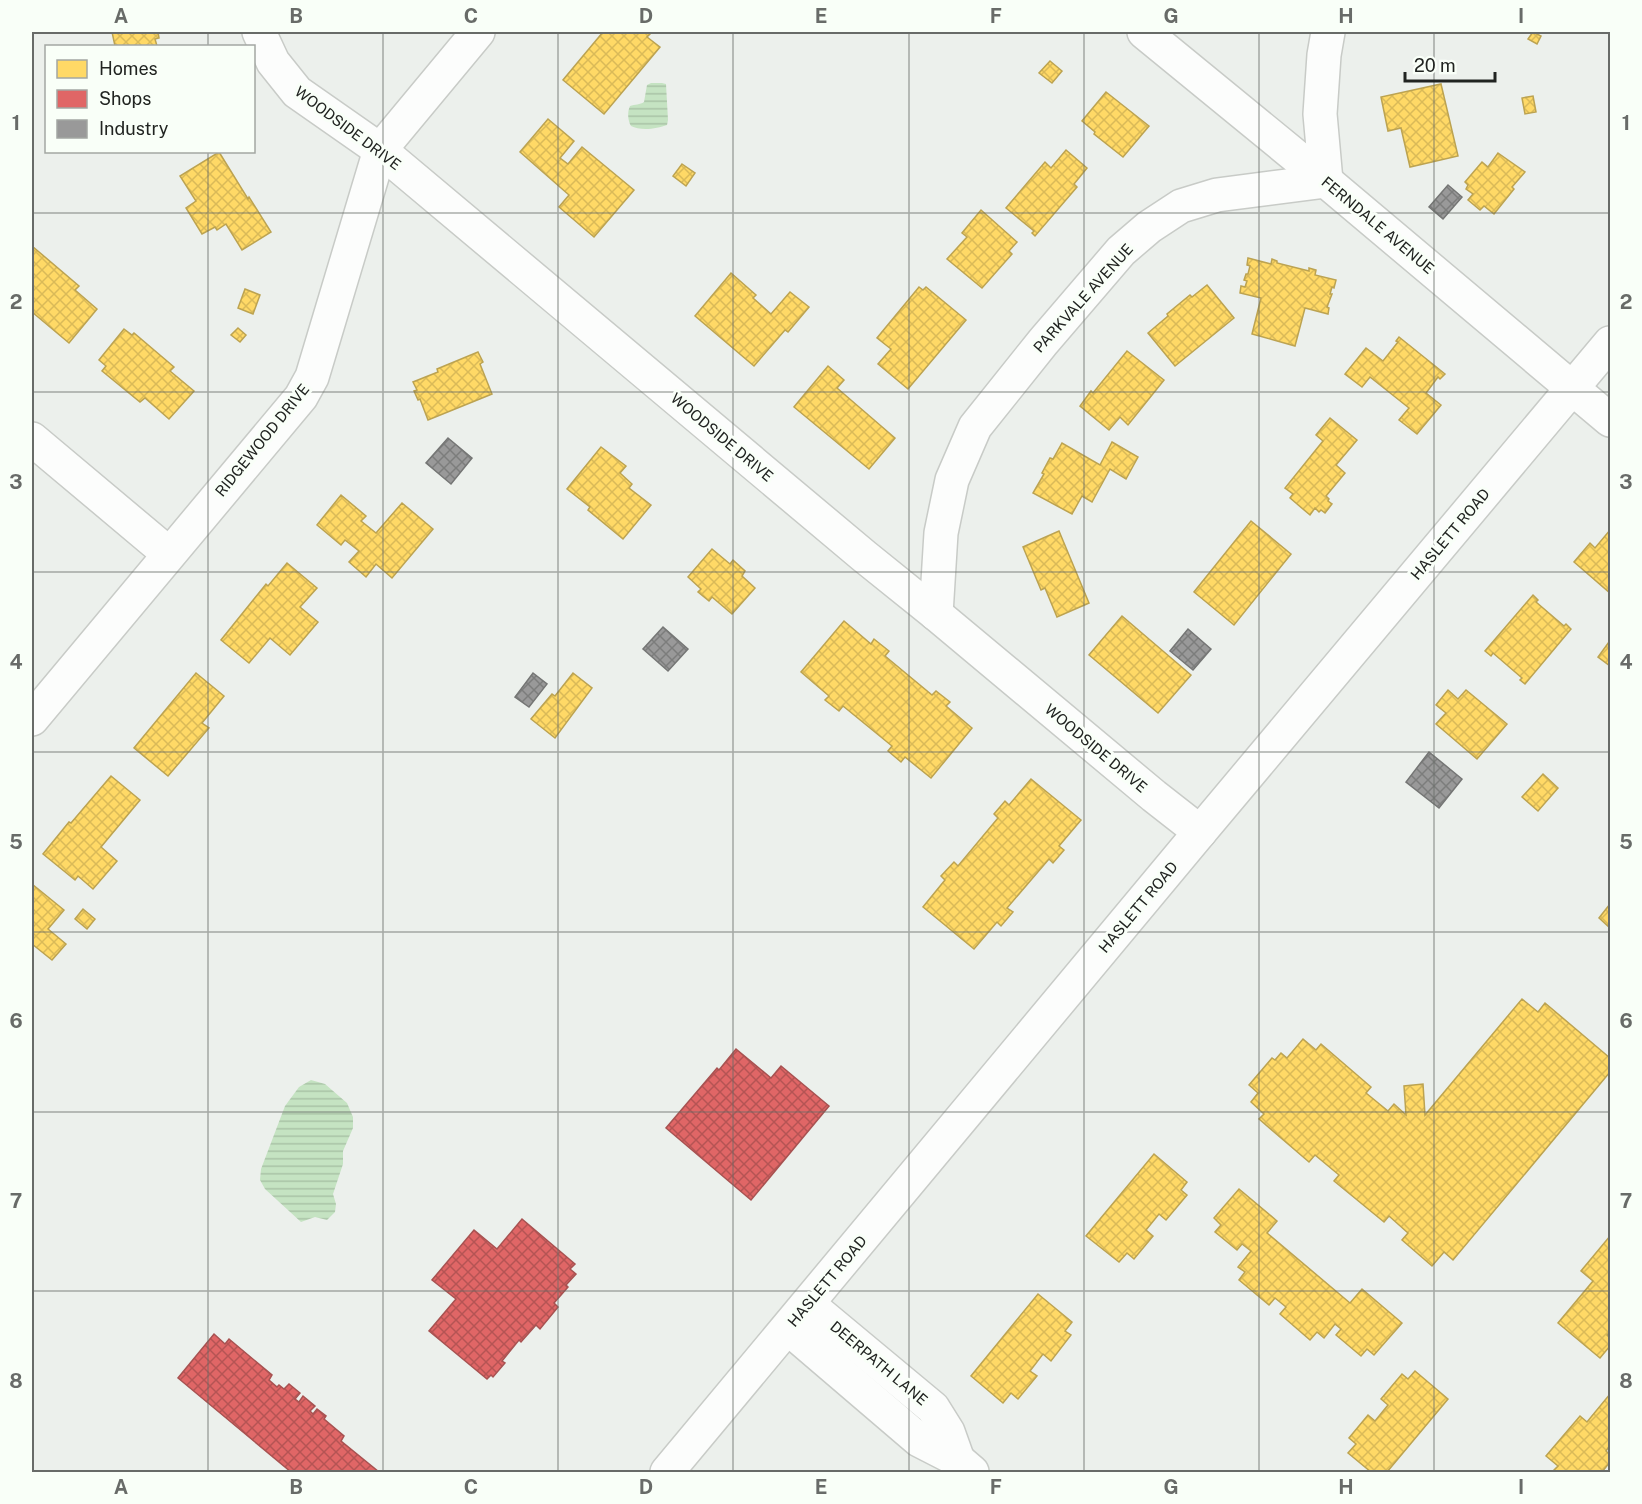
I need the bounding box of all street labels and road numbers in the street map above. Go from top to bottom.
street label: WOODSIDE DRIVE [292,83,404,173]
street label: FERNDALE AVENUE [1318,173,1438,277]
street label: PARKVALE AVENUE [1030,240,1136,356]
street label: RIDGEWOOD DRIVE [212,380,312,500]
street label: WOODSIDE DRIVE [667,389,777,485]
street label: HASLETT ROAD [1407,485,1493,583]
street label: WOODSIDE DRIVE [1041,700,1151,796]
street label: HASLETT ROAD [1095,858,1181,956]
street label: HASLETT ROAD [784,1232,870,1330]
street label: DEERPATH LANE [827,1317,931,1409]

